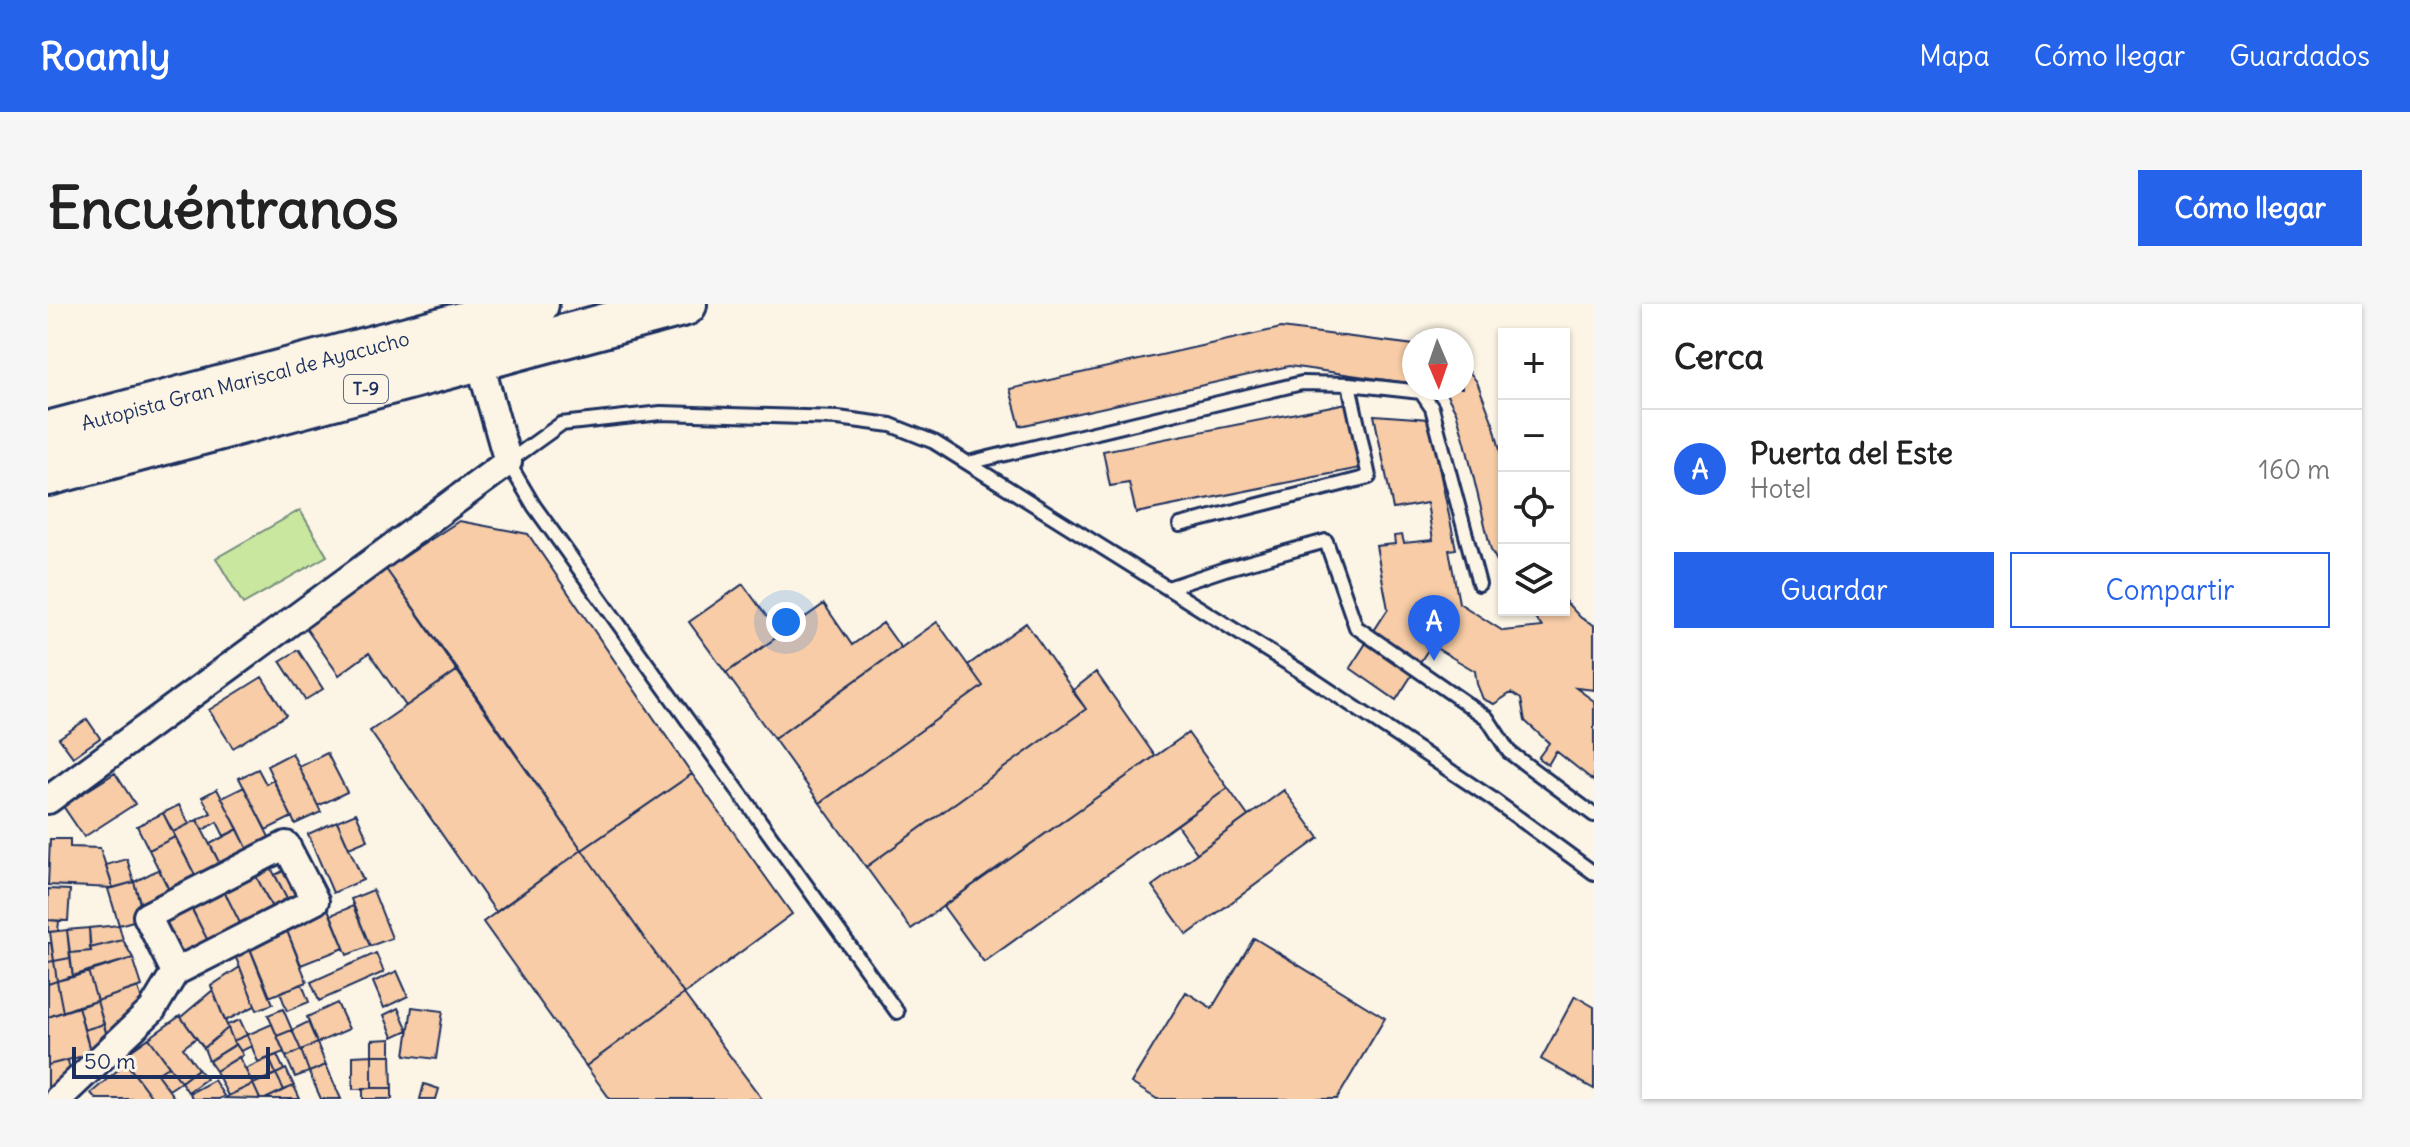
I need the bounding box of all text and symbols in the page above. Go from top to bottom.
text: Roamly [40,33,170,80]
text: Mapa [1919,38,1990,74]
text: Cómo llegar [2034,38,2185,74]
text: Guardados [2229,38,2370,74]
button: Cómo llegar [2138,170,2362,246]
text: Encuéntranos [48,173,399,243]
street label: Autopista Gran Mariscal de Ayacucho [78,325,412,436]
north arrow [1402,328,1474,400]
map controls [1498,328,1570,616]
button: + [1498,328,1570,400]
text: Cerca [1674,335,1764,378]
road number: T-9 [344,375,388,403]
button: − [1498,400,1570,472]
text: Puerta del Este [1750,434,1953,472]
text: A [1692,453,1708,486]
text: 160 m [2259,453,2330,486]
button: locate [1498,472,1570,544]
text: Hotel [1750,472,1811,505]
button: layers [1498,544,1570,616]
button: Guardar [1674,552,1994,628]
button: Compartir [2010,552,2330,628]
pin: A [1408,595,1460,661]
your location [766,602,806,642]
scale bar [72,1043,270,1079]
text: 50 m [84,1047,136,1075]

